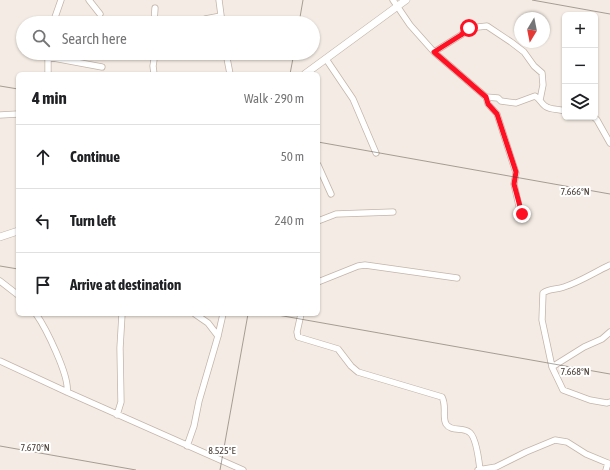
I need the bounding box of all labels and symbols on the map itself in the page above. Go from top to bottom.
north arrow [514,12,550,48]
route start [460,19,478,37]
text: 7.666°N [560,186,590,197]
route end [513,205,531,223]
text: 7.668°N [560,366,590,377]
text: 7.670°N [20,442,50,453]
text: 8.525°E [208,445,237,456]

